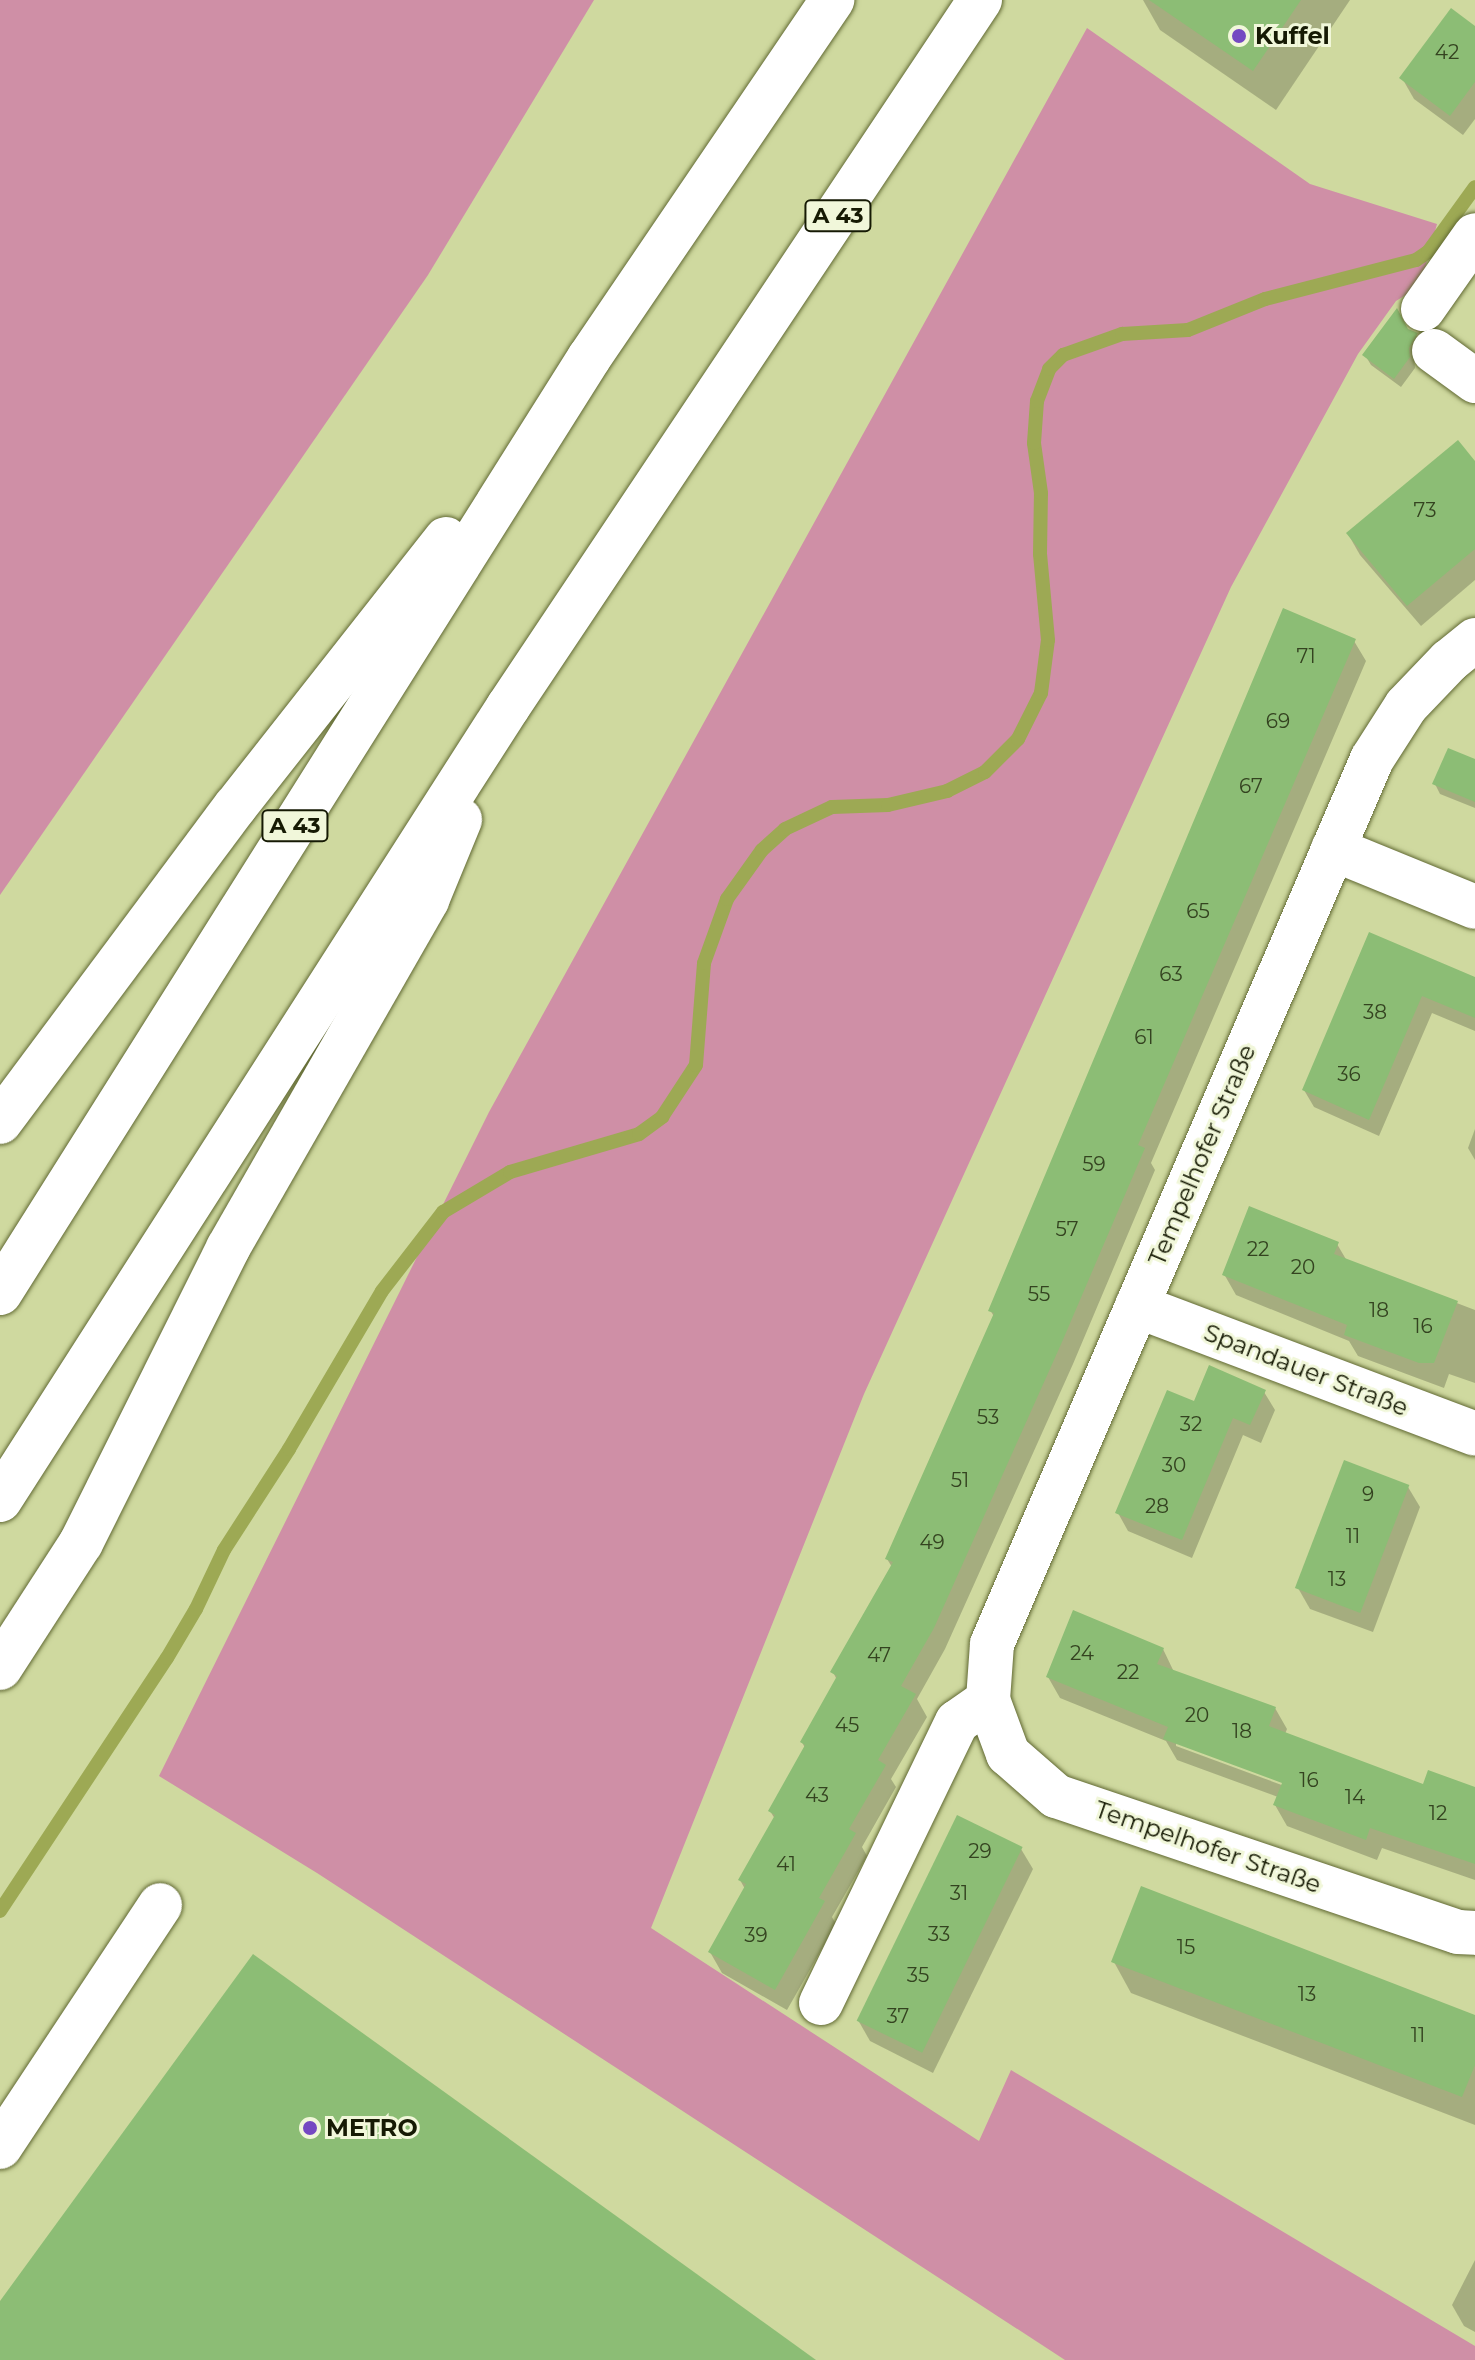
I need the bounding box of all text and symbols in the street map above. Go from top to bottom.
place label: Kuffel [1255,22,1330,50]
marker: Kuffel [1230,27,1248,45]
house number: 42 [1435,40,1459,64]
road number: A 43 [804,198,872,234]
house number: 73 [1414,498,1436,522]
house number: 71 [1296,644,1316,668]
house number: 69 [1266,709,1290,733]
house number: 67 [1239,774,1263,798]
road number: A 43 [261,808,329,844]
house number: 65 [1186,899,1210,923]
house number: 63 [1159,962,1183,986]
house number: 38 [1363,1000,1387,1024]
house number: 61 [1134,1025,1154,1049]
street label: Tempelhofer Straße [1142,1040,1262,1270]
house number: 36 [1337,1062,1361,1086]
house number: 59 [1082,1152,1106,1176]
house number: 57 [1056,1217,1078,1241]
house number: 22 [1247,1237,1269,1261]
house number: 20 [1291,1255,1315,1279]
house number: 55 [1028,1282,1050,1306]
house number: 18 [1369,1298,1389,1322]
house number: 16 [1413,1314,1433,1338]
street label: Spandauer Straße [1200,1318,1412,1422]
house number: 53 [977,1405,999,1429]
house number: 32 [1180,1412,1202,1436]
house number: 30 [1162,1453,1186,1477]
house number: 51 [951,1468,969,1492]
house number: 9 [1362,1482,1374,1506]
house number: 28 [1145,1494,1169,1518]
house number: 11 [1346,1524,1360,1548]
house number: 49 [919,1530,945,1554]
house number: 13 [1328,1567,1346,1591]
house number: 24 [1070,1641,1094,1665]
house number: 47 [867,1643,891,1667]
house number: 22 [1117,1660,1139,1684]
house number: 20 [1185,1703,1209,1727]
house number: 45 [835,1713,859,1737]
house number: 18 [1232,1719,1252,1743]
house number: 16 [1299,1768,1319,1792]
house number: 43 [805,1783,829,1807]
house number: 14 [1345,1785,1365,1809]
street label: Tempelhofer Straße [1091,1795,1325,1899]
house number: 12 [1429,1801,1447,1825]
house number: 29 [968,1839,992,1863]
house number: 41 [776,1852,796,1876]
house number: 31 [950,1881,968,1905]
house number: 33 [928,1922,950,1946]
house number: 39 [744,1923,768,1947]
house number: 15 [1177,1935,1195,1959]
house number: 35 [907,1963,929,1987]
house number: 13 [1298,1982,1316,2006]
house number: 37 [887,2004,909,2028]
house number: 11 [1411,2023,1425,2047]
place label: METRO [326,2114,418,2142]
marker: METRO [301,2119,319,2137]

